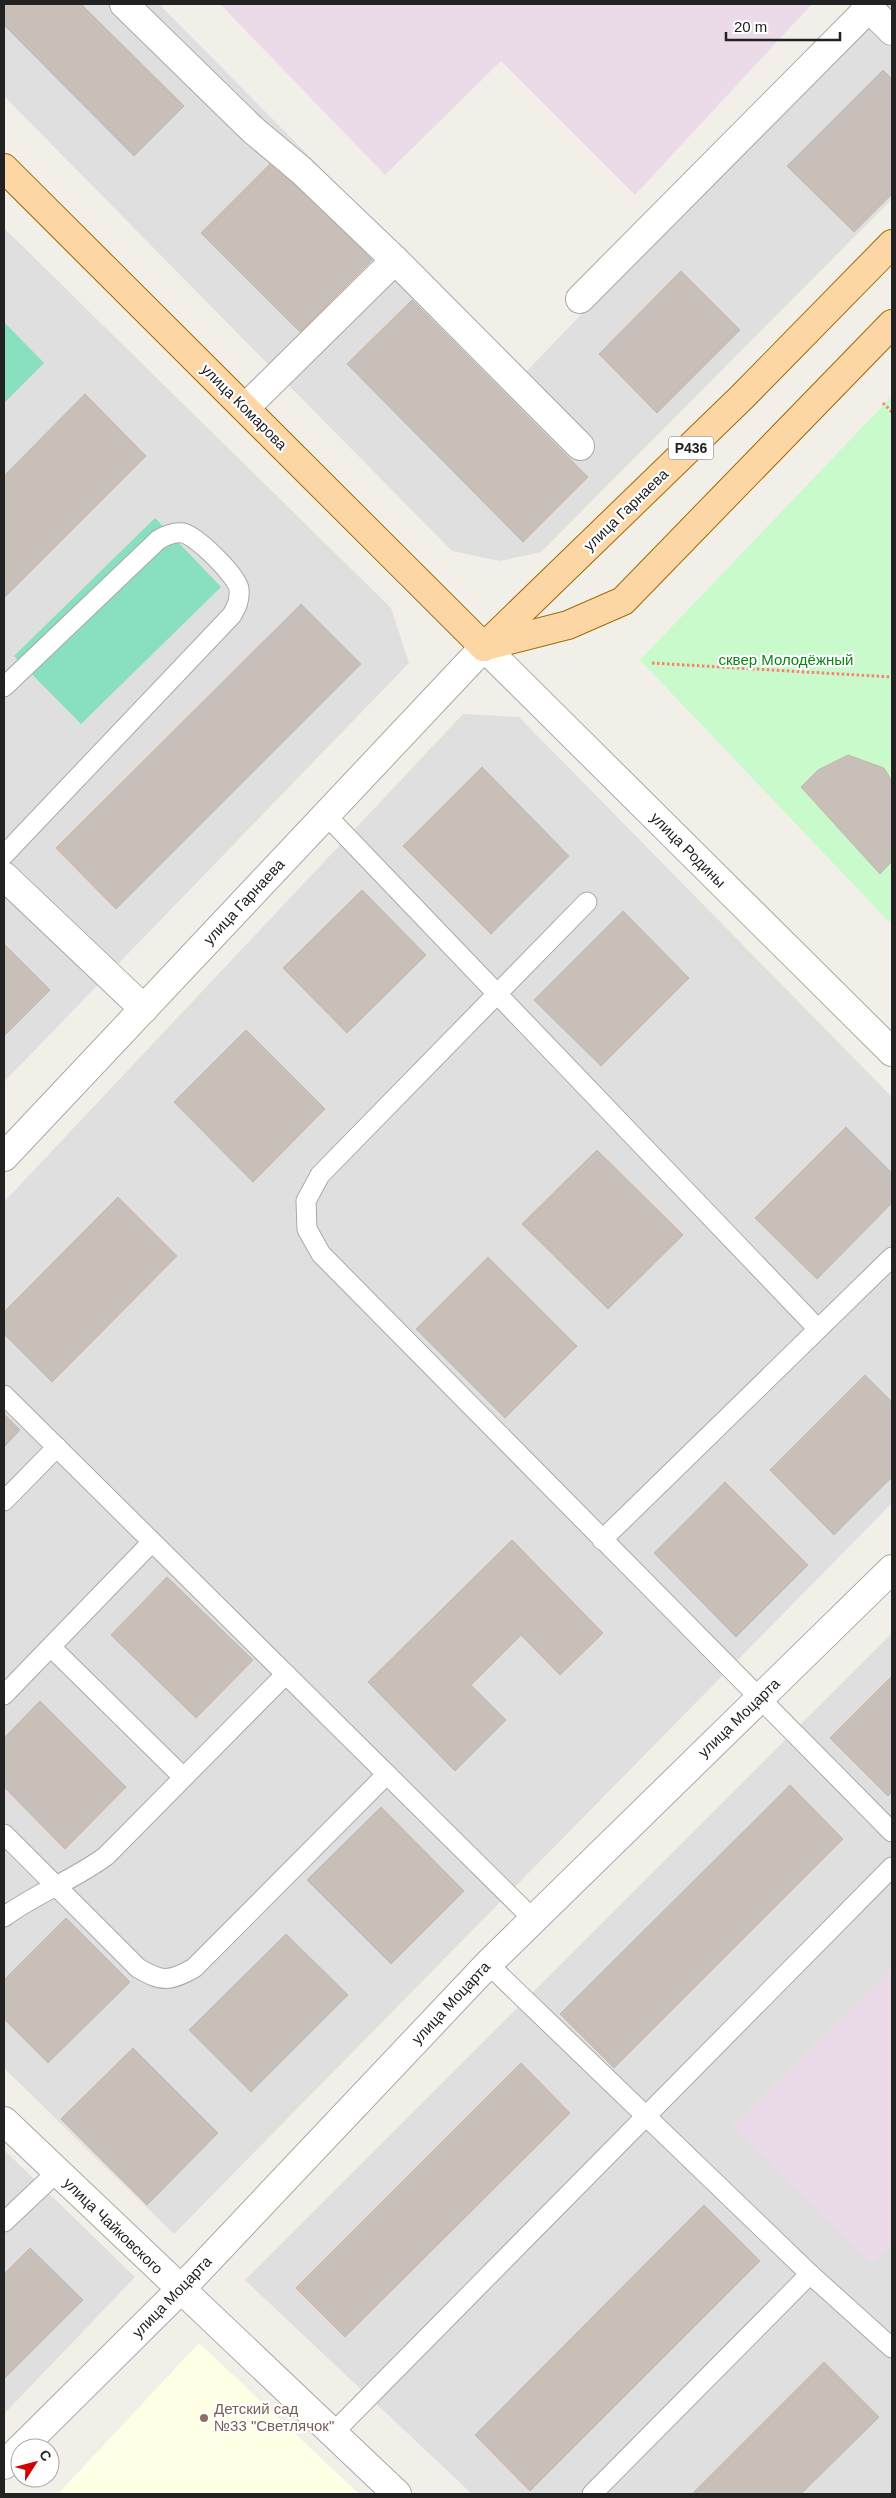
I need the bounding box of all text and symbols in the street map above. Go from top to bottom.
scale bar [726,10,840,42]
text: 20 m [734,18,767,35]
street label: улица Комарова [198,360,291,453]
road number: P436 [668,436,714,459]
street label: улица Гарнаева [580,465,672,554]
park label: сквер Молодёжный [719,651,853,668]
street label: улица Родины [647,809,729,891]
street label: улица Гарнаева [200,855,288,948]
street label: улица Моцарта [694,1674,783,1761]
street label: улица Моцарта [408,1957,494,2047]
street label: улица Чайковского [60,2174,166,2277]
street label: улица Моцарта [129,2252,215,2341]
place label: Детский сад №33 "Светлячок" [214,2400,334,2434]
marker: Детский сад №33 "Светлячок" [198,2412,210,2424]
north arrow [10,2438,60,2488]
text: С [36,2447,55,2464]

